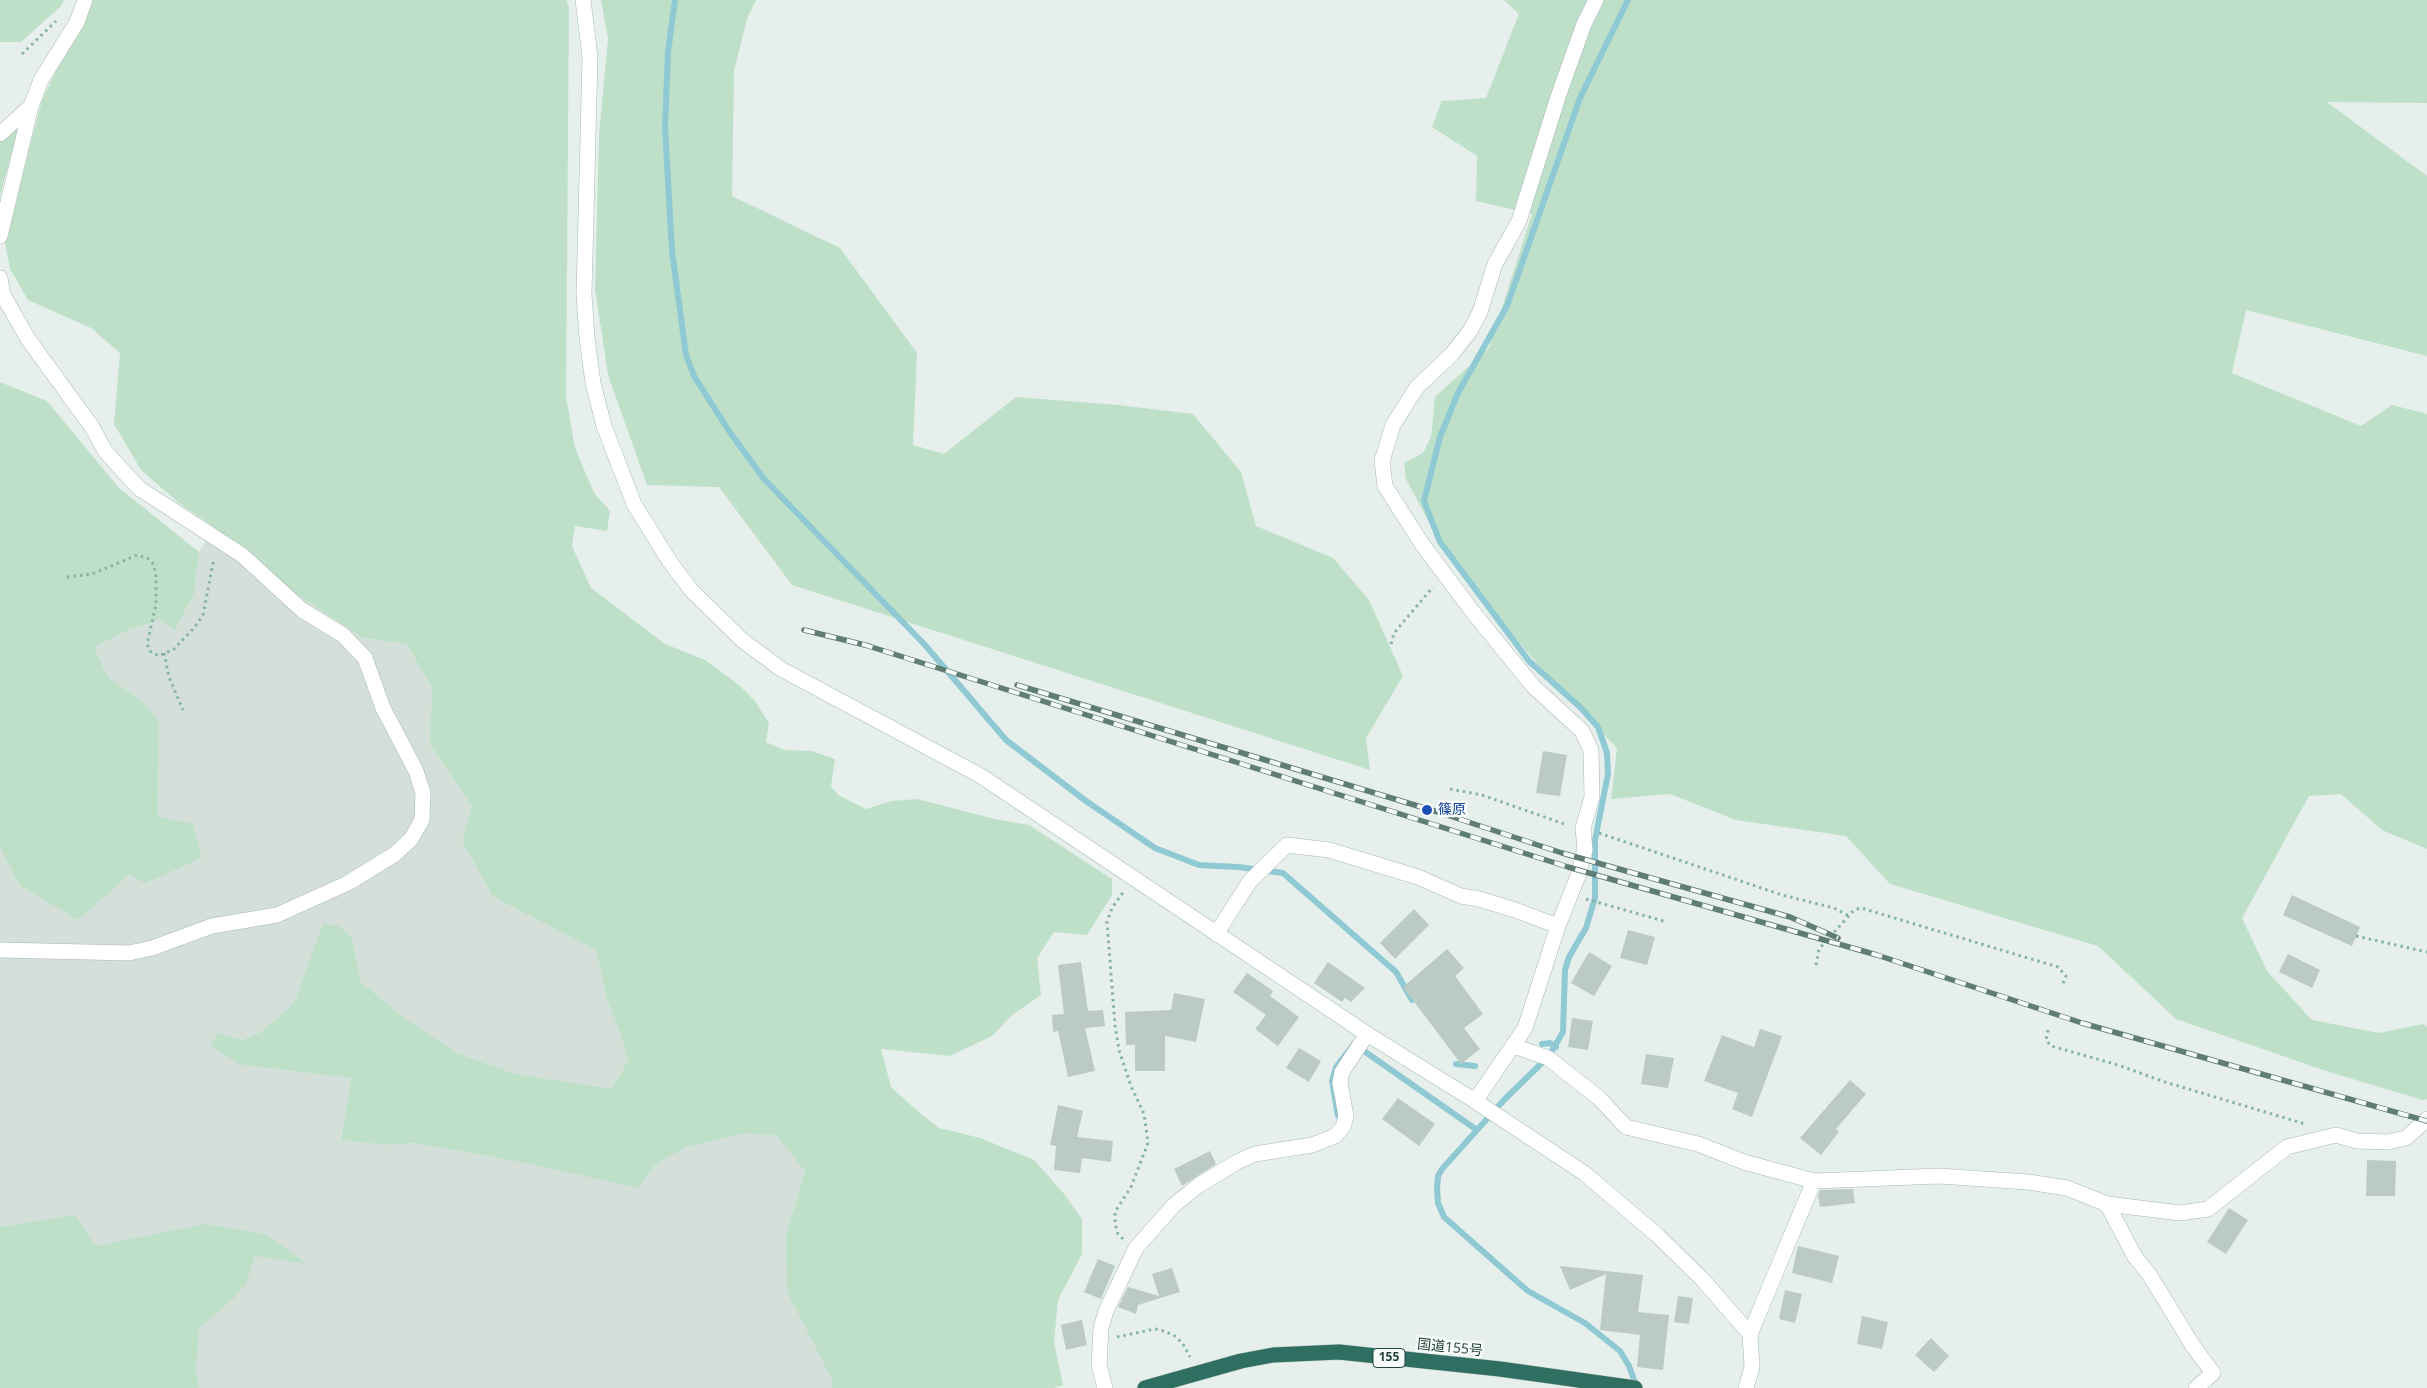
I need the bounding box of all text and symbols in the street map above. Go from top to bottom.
place label: 篠原 [1438,802,1466,818]
marker: 篠原 [1420,803,1434,817]
street label: 国道155号 [1416,1336,1484,1360]
road number: 155 [1373,1349,1405,1368]

